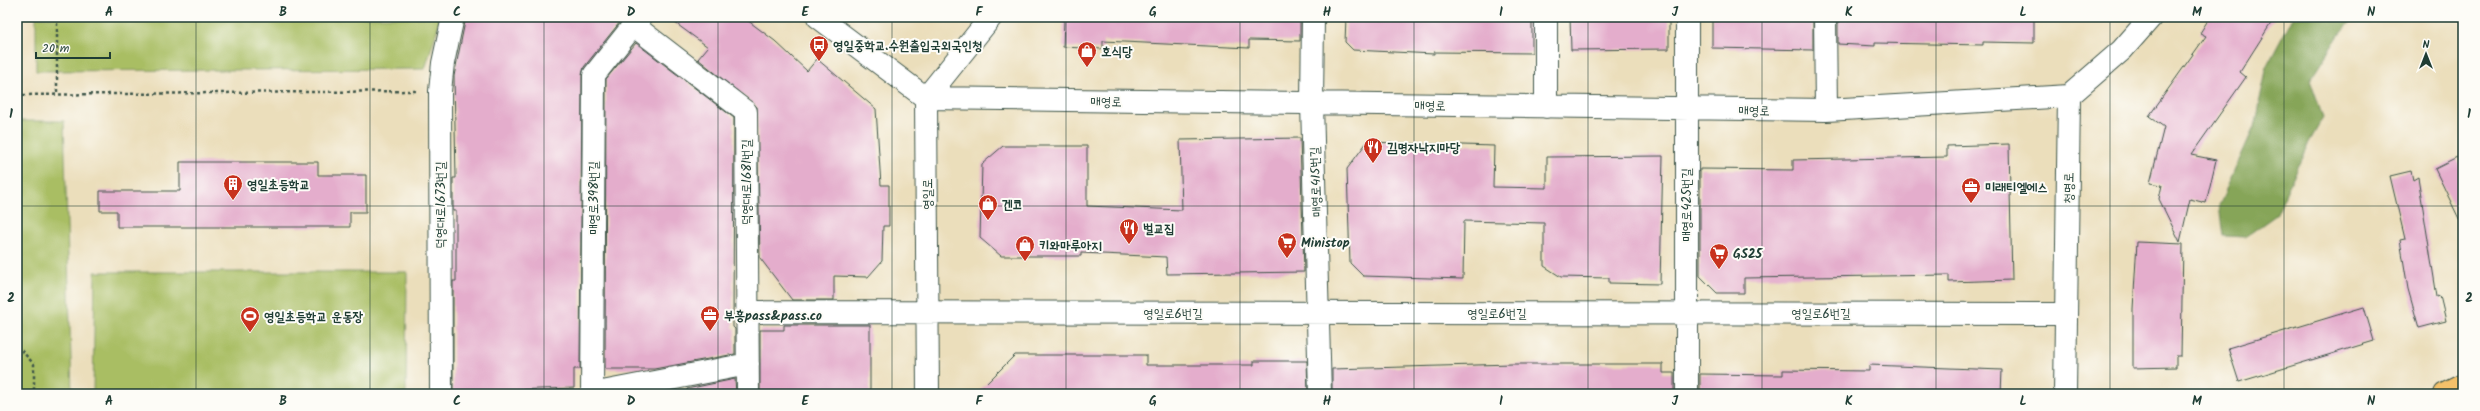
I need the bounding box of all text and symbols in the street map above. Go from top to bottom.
text: A [105,2,113,23]
text: B [279,2,287,23]
text: C [453,2,461,23]
text: D [627,2,636,23]
text: E [801,2,809,23]
text: F [975,2,983,23]
text: G [1149,2,1157,23]
text: H [1323,2,1332,23]
text: I [1499,2,1503,23]
text: J [1672,2,1679,23]
text: K [1845,2,1853,23]
text: L [2019,2,2027,23]
text: M [2192,2,2202,23]
text: N [2367,2,2376,23]
scale bar [36,34,110,60]
bus stop icon: 영일중학교.수원출입국외국인청 [808,34,830,62]
north arrow [2406,34,2446,74]
place label: 영일중학교.수원출입국외국인청 [833,36,983,57]
text: N [2423,36,2430,54]
text: 20 m [42,39,70,58]
shop icon: 호식당 [1076,40,1098,68]
place label: 호식당 [1101,42,1133,63]
street label: 매영로 [1090,92,1122,113]
street label: 매영로 [1414,96,1446,117]
street label: 매영로 [1738,101,1770,122]
text: 1 [9,104,13,125]
text: 1 [2467,104,2471,125]
restaurant icon: 김명자낙지마당 [1362,136,1384,164]
place label: 김명자낙지마당 [1387,138,1461,159]
street label: 덕영대로1681번길 [737,139,758,225]
street label: 매영로415번길 [1305,146,1328,218]
street label: 덕영대로1673번길 [431,161,452,249]
street label: 매영로398번길 [584,161,605,235]
street label: 매영로425번길 [1677,168,1698,242]
street label: 청명로 [2059,172,2080,204]
building icon: 영일초등학교 [222,173,244,201]
place label: 영일초등학교 [247,175,310,196]
office icon: 미래티엘에스 [1960,176,1982,204]
street label: 영일로 [918,178,939,210]
place label: 미래티엘에스 [1985,178,2048,199]
shop icon: 겐코 [977,193,999,221]
place label: 겐코 [1002,195,1023,216]
restaurant icon: 벌교집 [1118,217,1140,245]
place label: 벌교집 [1143,219,1174,240]
supermarket icon: Ministop [1276,231,1298,259]
place label: Ministop [1301,233,1350,254]
shop icon: 키와마루아지 [1014,234,1036,262]
place label: 키와마루아지 [1039,236,1102,257]
supermarket icon: GS25 [1708,242,1730,270]
place label: GS25 [1733,244,1764,265]
text: 2 [7,288,15,309]
text: 2 [2465,288,2473,309]
office icon: 부흥pass&pass.co [699,304,721,332]
street label: 영일로6번길 [1143,304,1203,325]
street label: 영일로6번길 [1467,304,1527,325]
street label: 영일로6번길 [1791,304,1851,325]
sports icon: 영일초등학교 운동장 [239,305,261,333]
place label: 부흥pass&pass.co [724,306,822,327]
place label: 영일초등학교 운동장 [264,307,364,328]
text: A [105,391,113,411]
text: B [279,391,287,411]
text: C [453,391,461,411]
text: D [627,391,636,411]
text: E [801,391,809,411]
text: F [975,391,983,411]
text: G [1149,391,1157,411]
text: H [1323,391,1332,411]
text: I [1499,391,1503,411]
text: J [1672,391,1679,411]
text: K [1845,391,1853,411]
text: L [2019,391,2027,411]
text: M [2192,391,2202,411]
text: N [2367,391,2376,411]

